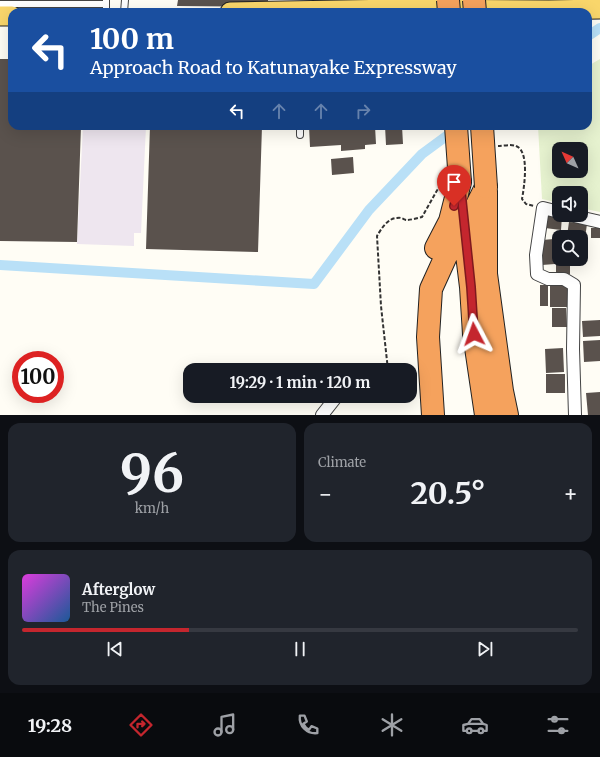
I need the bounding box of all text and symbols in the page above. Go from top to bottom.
text: 100 m [90,21,174,57]
icon: left [24,24,76,76]
text: Approach Road to Katunayake Expressway [90,56,457,79]
icon: left [226,100,248,122]
icon: ahead [268,100,290,122]
icon: ahead [310,100,332,122]
icon: right [352,100,374,122]
north arrow [552,142,588,178]
map controls [552,142,588,266]
pin [437,165,471,206]
icon: arrive [443,171,465,193]
button: sound [552,186,588,222]
button: search [552,230,588,266]
position arrow [453,313,495,355]
speed limit sign: 100 [12,351,64,403]
text: 19:29 · 1 min · 120 m [230,373,370,392]
text: 96 [120,441,184,506]
text: Climate [318,454,366,471]
text: 20.5° [411,474,485,512]
text: − [318,480,333,508]
text: + [563,480,578,508]
text: km/h [135,500,169,517]
text: Afterglow [82,580,155,599]
text: The Pines [82,599,144,616]
icon: previous [104,638,126,660]
icon: pause [289,638,311,660]
icon: next [474,638,496,660]
icon: directions [127,711,155,739]
icon: music [211,711,239,739]
icon: phone [294,711,322,739]
icon: climate [378,711,406,739]
icon: car [461,711,489,739]
icon: filters [544,711,572,739]
text: 19:28 [28,714,72,737]

